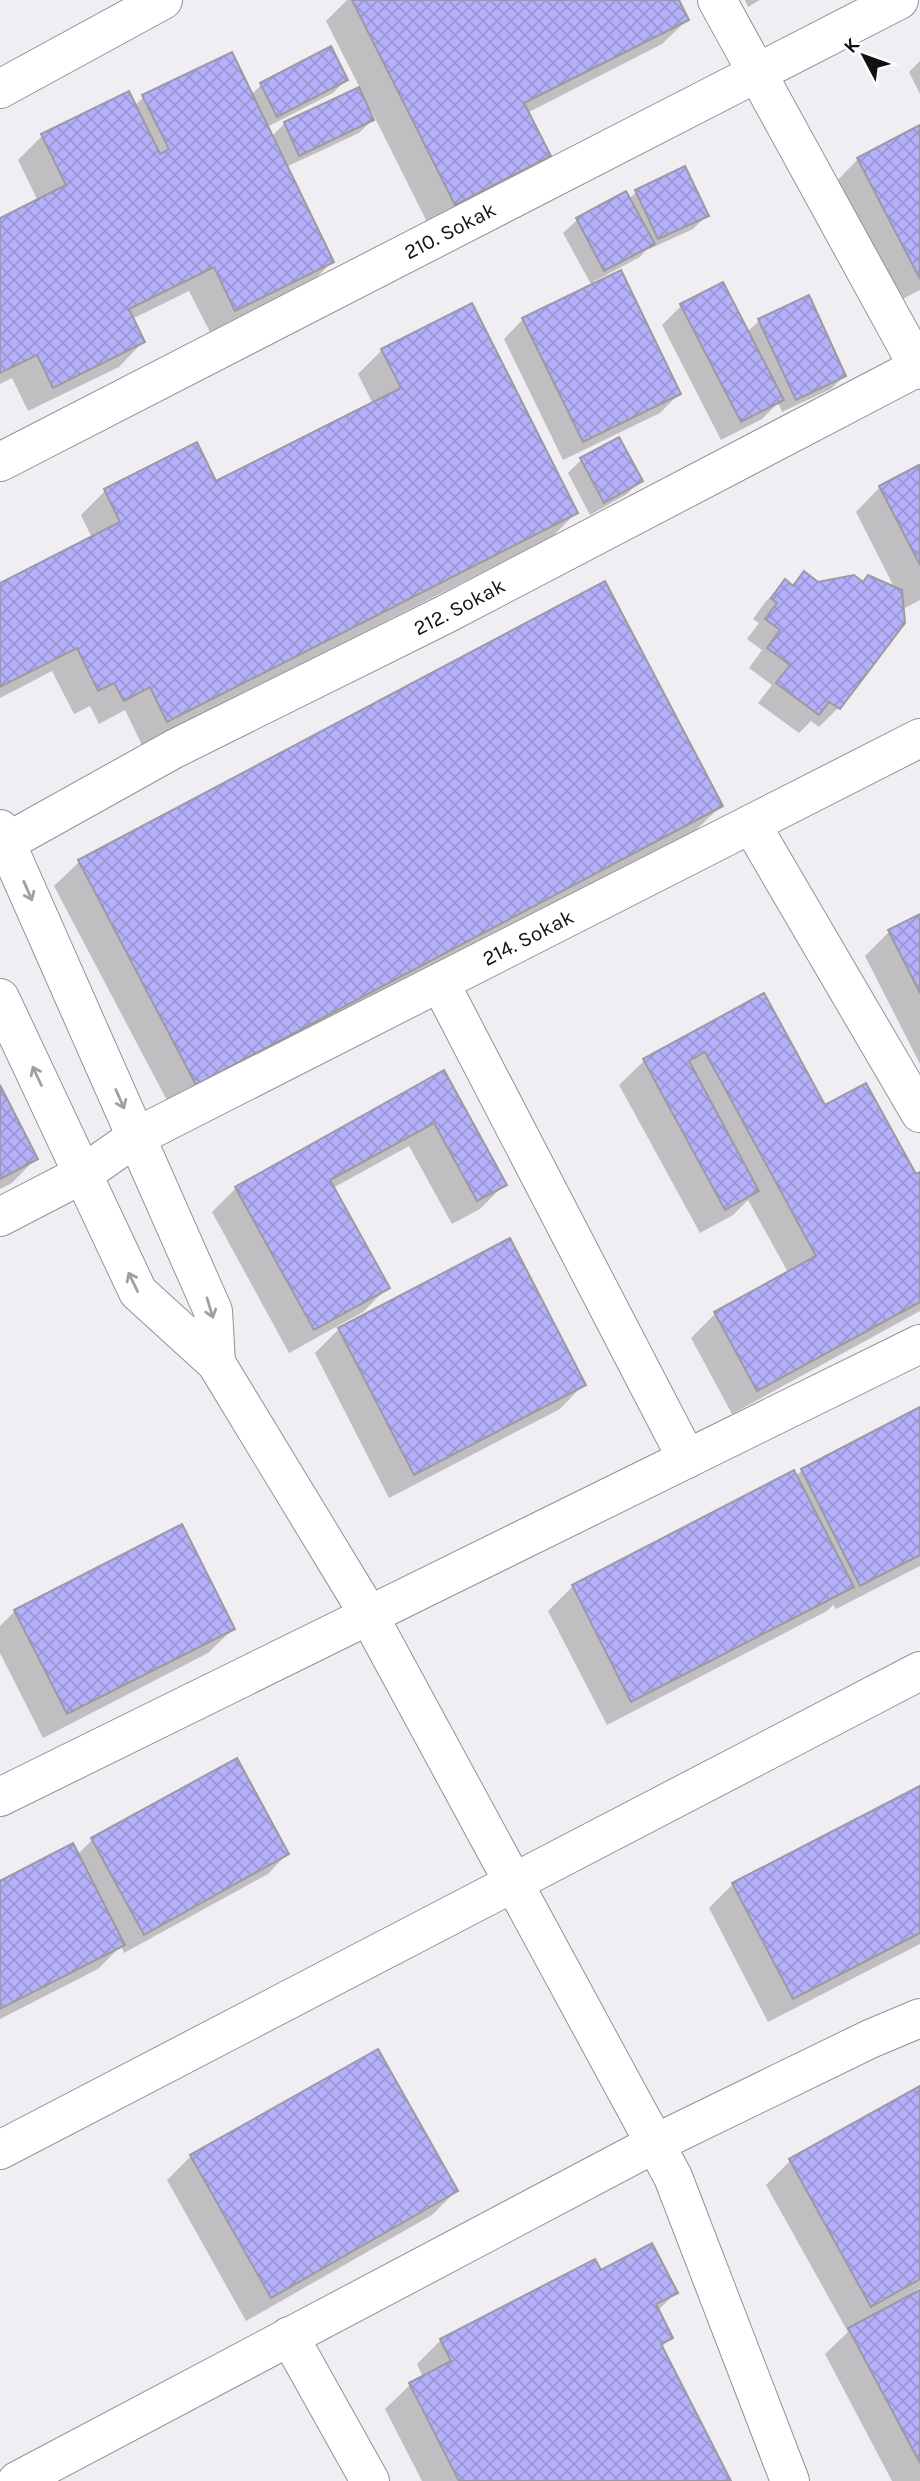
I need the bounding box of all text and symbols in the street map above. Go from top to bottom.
north arrow [829,21,899,91]
text: K [840,33,865,57]
street label: 210. Sokak [400,197,500,264]
street label: 212. Sokak [410,573,509,640]
one-way arrow [22,880,35,901]
street label: 214. Sokak [478,904,578,971]
one-way arrow [29,1066,43,1087]
one-way arrow [114,1088,127,1109]
one-way arrow [126,1272,139,1293]
one-way arrow [204,1296,217,1318]

